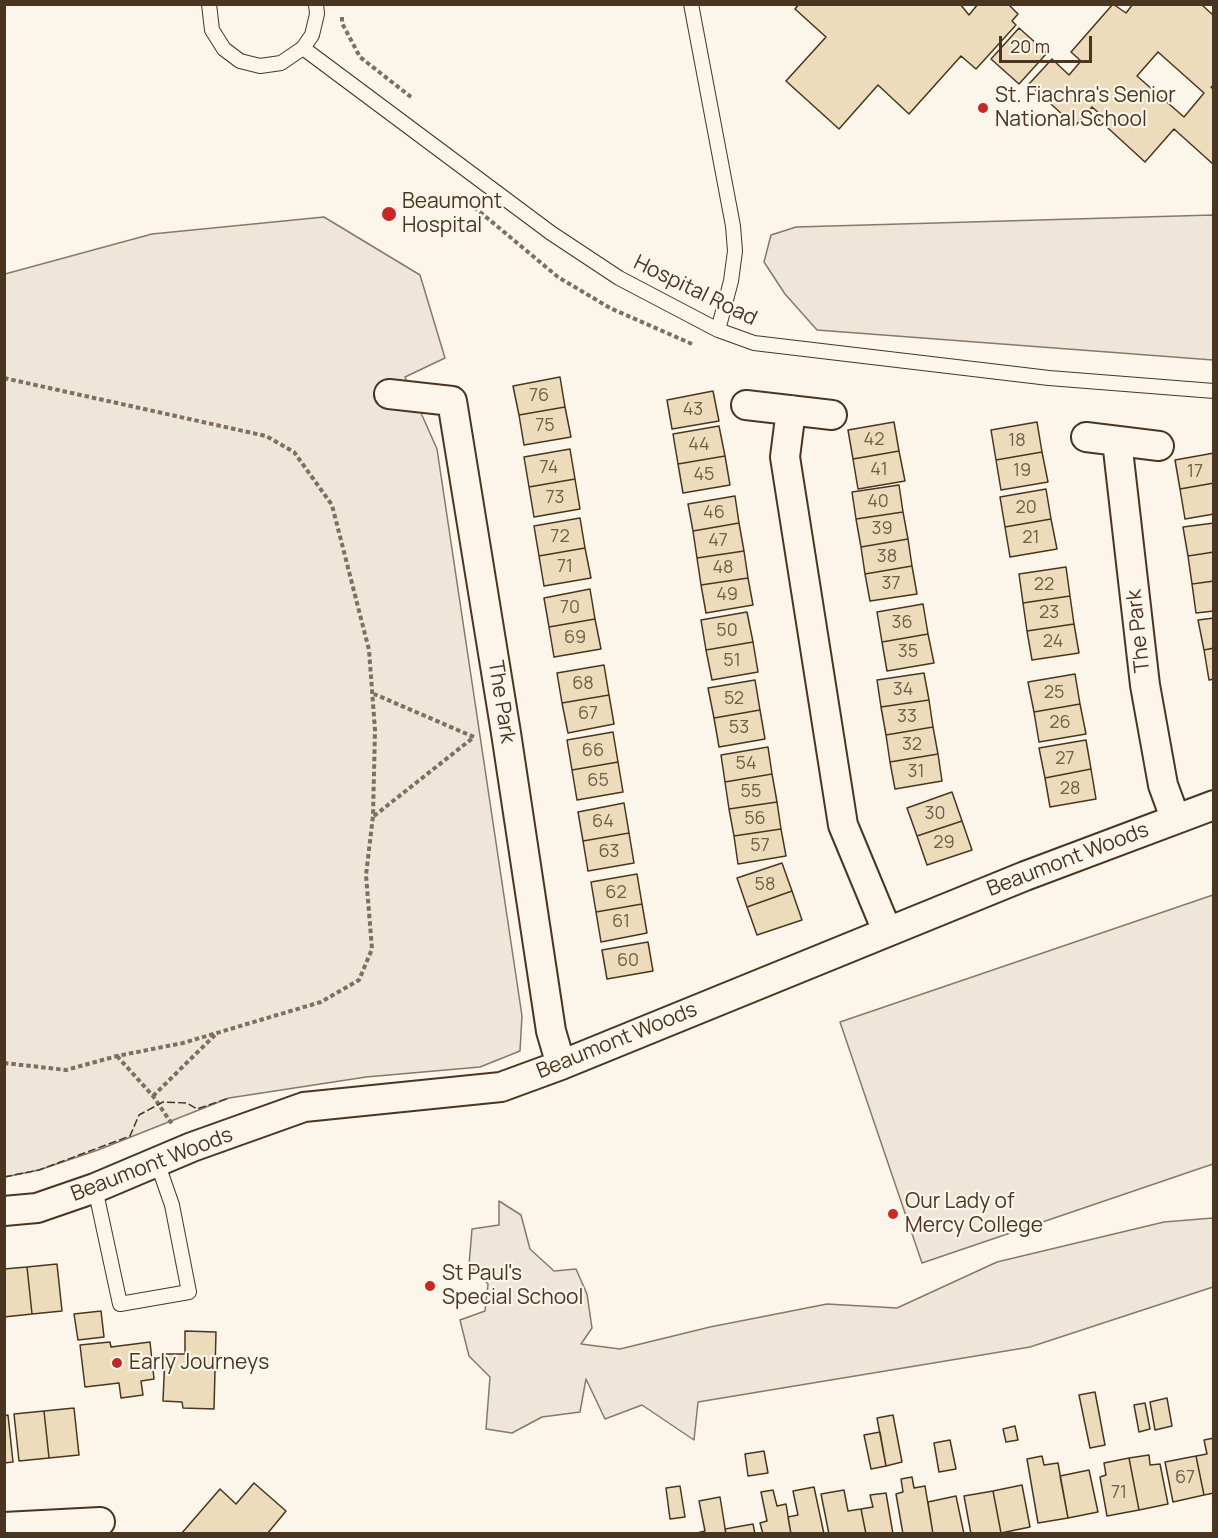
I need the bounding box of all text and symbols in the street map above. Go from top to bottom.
scale bar [1002,24,1095,62]
text: 20 m [1010,34,1050,58]
place label: St. Fiachra's Senior National School [995,83,1176,133]
marker: St. Fiachra's Senior National School [976,101,990,115]
place label: Beaumont Hospital [402,189,502,239]
marker: Beaumont Hospital [380,205,398,223]
street label: Hospital Road [629,250,761,332]
house number: 76 [529,385,549,407]
house number: 43 [683,399,703,421]
house number: 75 [535,415,555,437]
house number: 42 [864,429,884,451]
house number: 18 [1008,430,1026,452]
house number: 44 [688,434,710,456]
house number: 74 [540,457,558,479]
house number: 41 [870,459,888,481]
house number: 19 [1013,460,1031,482]
house number: 17 [1187,461,1203,483]
house number: 45 [693,464,715,486]
house number: 73 [546,487,564,509]
house number: 40 [867,491,889,513]
house number: 20 [1015,497,1037,519]
house number: 46 [703,502,725,524]
house number: 39 [871,518,893,540]
house number: 72 [550,526,570,548]
house number: 21 [1022,527,1040,549]
house number: 47 [708,530,728,552]
house number: 38 [877,546,897,568]
house number: 71 [557,556,573,578]
house number: 48 [712,557,734,579]
house number: 37 [882,573,900,595]
house number: 22 [1034,574,1054,596]
house number: 49 [716,584,738,606]
street label: The Park [1122,588,1156,674]
house number: 70 [560,597,580,619]
house number: 23 [1039,602,1059,624]
house number: 36 [891,612,913,634]
house number: 50 [716,620,738,642]
house number: 69 [564,627,586,649]
house number: 24 [1043,631,1063,653]
house number: 35 [898,641,918,663]
house number: 51 [723,650,741,672]
street label: The Park [482,659,520,745]
house number: 68 [572,673,594,695]
house number: 34 [893,679,913,701]
house number: 25 [1044,682,1064,704]
house number: 52 [724,688,744,710]
house number: 67 [578,703,598,725]
house number: 33 [897,706,917,728]
house number: 26 [1049,712,1071,734]
house number: 53 [729,717,749,739]
house number: 32 [902,734,922,756]
house number: 66 [582,740,604,762]
house number: 27 [1055,748,1075,770]
house number: 54 [735,753,757,775]
house number: 31 [908,761,924,783]
house number: 65 [587,770,609,792]
house number: 28 [1060,778,1080,800]
house number: 55 [741,781,761,803]
house number: 30 [925,803,945,825]
house number: 56 [744,808,766,830]
house number: 64 [592,811,614,833]
street label: Beaumont Woods [984,818,1152,902]
house number: 29 [933,832,955,854]
house number: 57 [750,835,770,857]
house number: 63 [598,841,620,863]
house number: 58 [755,874,775,896]
house number: 62 [605,882,627,904]
house number: 61 [612,911,630,933]
house number: 60 [617,950,639,972]
street label: Beaumont Woods [533,997,701,1085]
street label: Beaumont Woods [68,1123,236,1207]
place label: Our Lady of Mercy College [905,1189,1043,1239]
marker: Our Lady of Mercy College [886,1207,900,1221]
place label: St Paul's Special School [442,1261,583,1311]
marker: St Paul's Special School [423,1279,437,1293]
place label: Early Journeys [129,1350,269,1376]
marker: Early Journeys [110,1356,124,1370]
house number: 67 [1175,1467,1195,1489]
house number: 71 [1111,1482,1127,1504]

